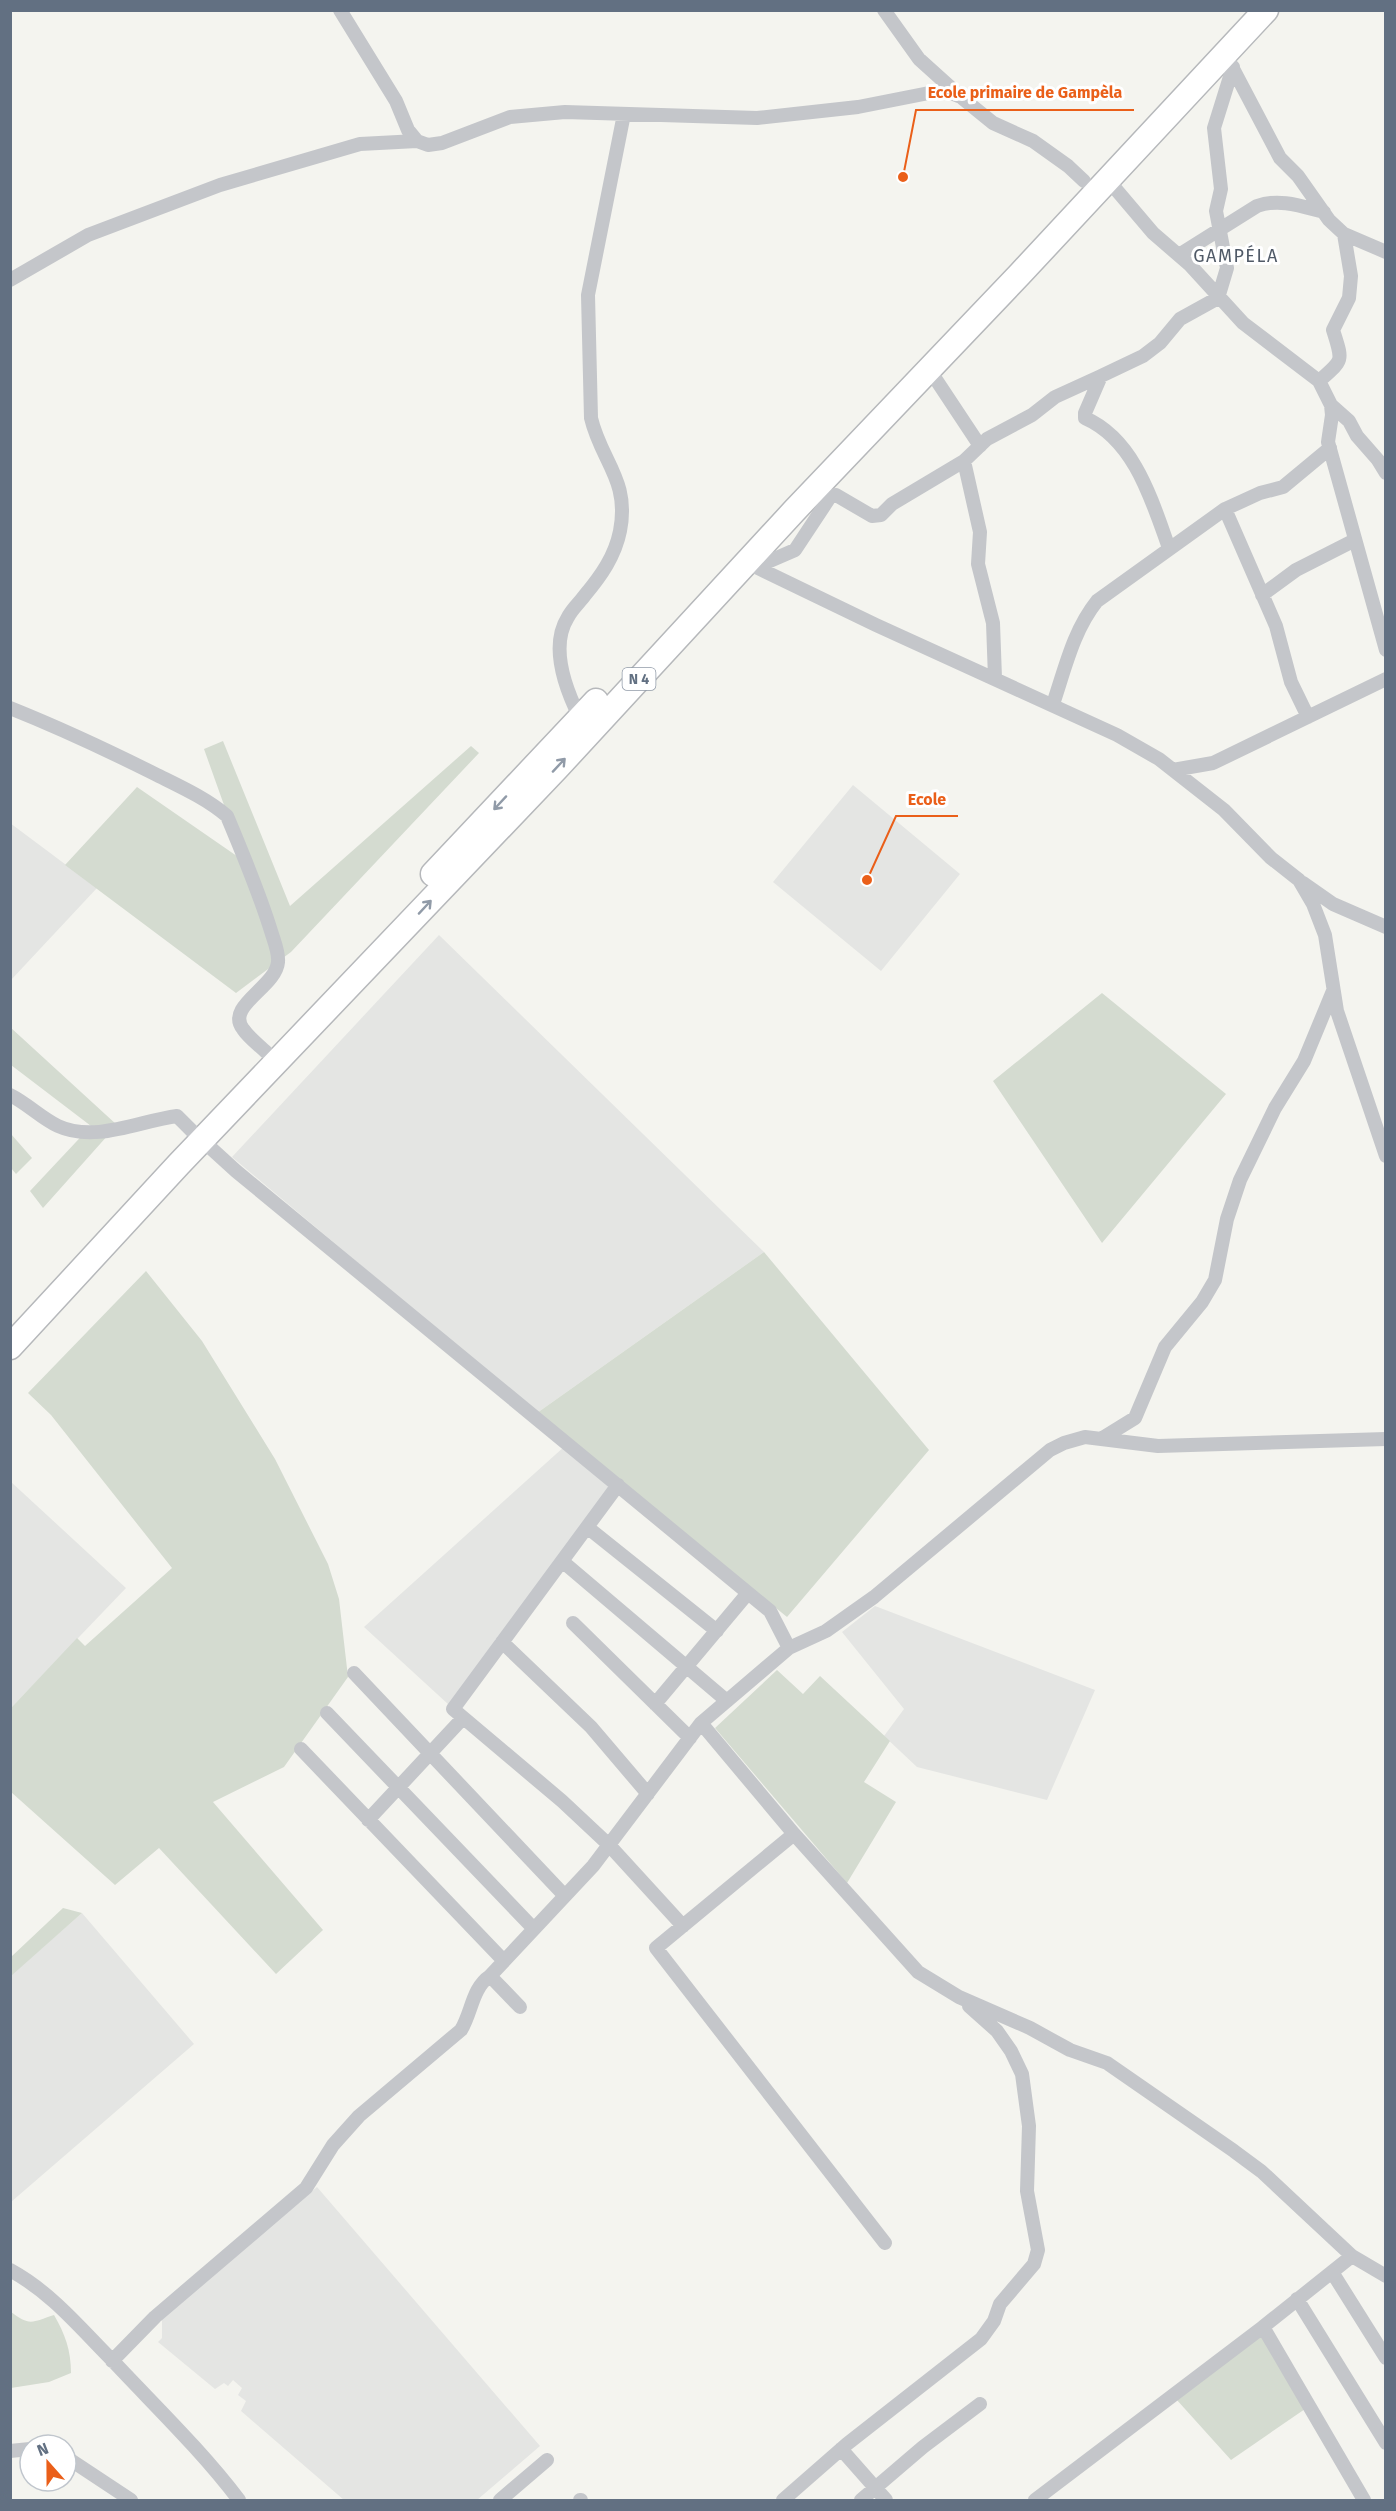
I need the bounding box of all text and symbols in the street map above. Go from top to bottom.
callout: Ecole primaire de Gampèla [916,76,1134,110]
text: Ecole primaire de Gampèla [928,83,1123,102]
district label: GAMPÉLA [1193,244,1279,267]
road number: N 4 [622,668,656,690]
one-way arrow [552,758,566,773]
callout: Ecole [896,782,958,816]
text: Ecole [908,790,946,809]
one-way arrow [493,795,507,810]
one-way arrow [418,900,432,915]
north arrow [18,2433,78,2493]
text: N [34,2439,51,2460]

